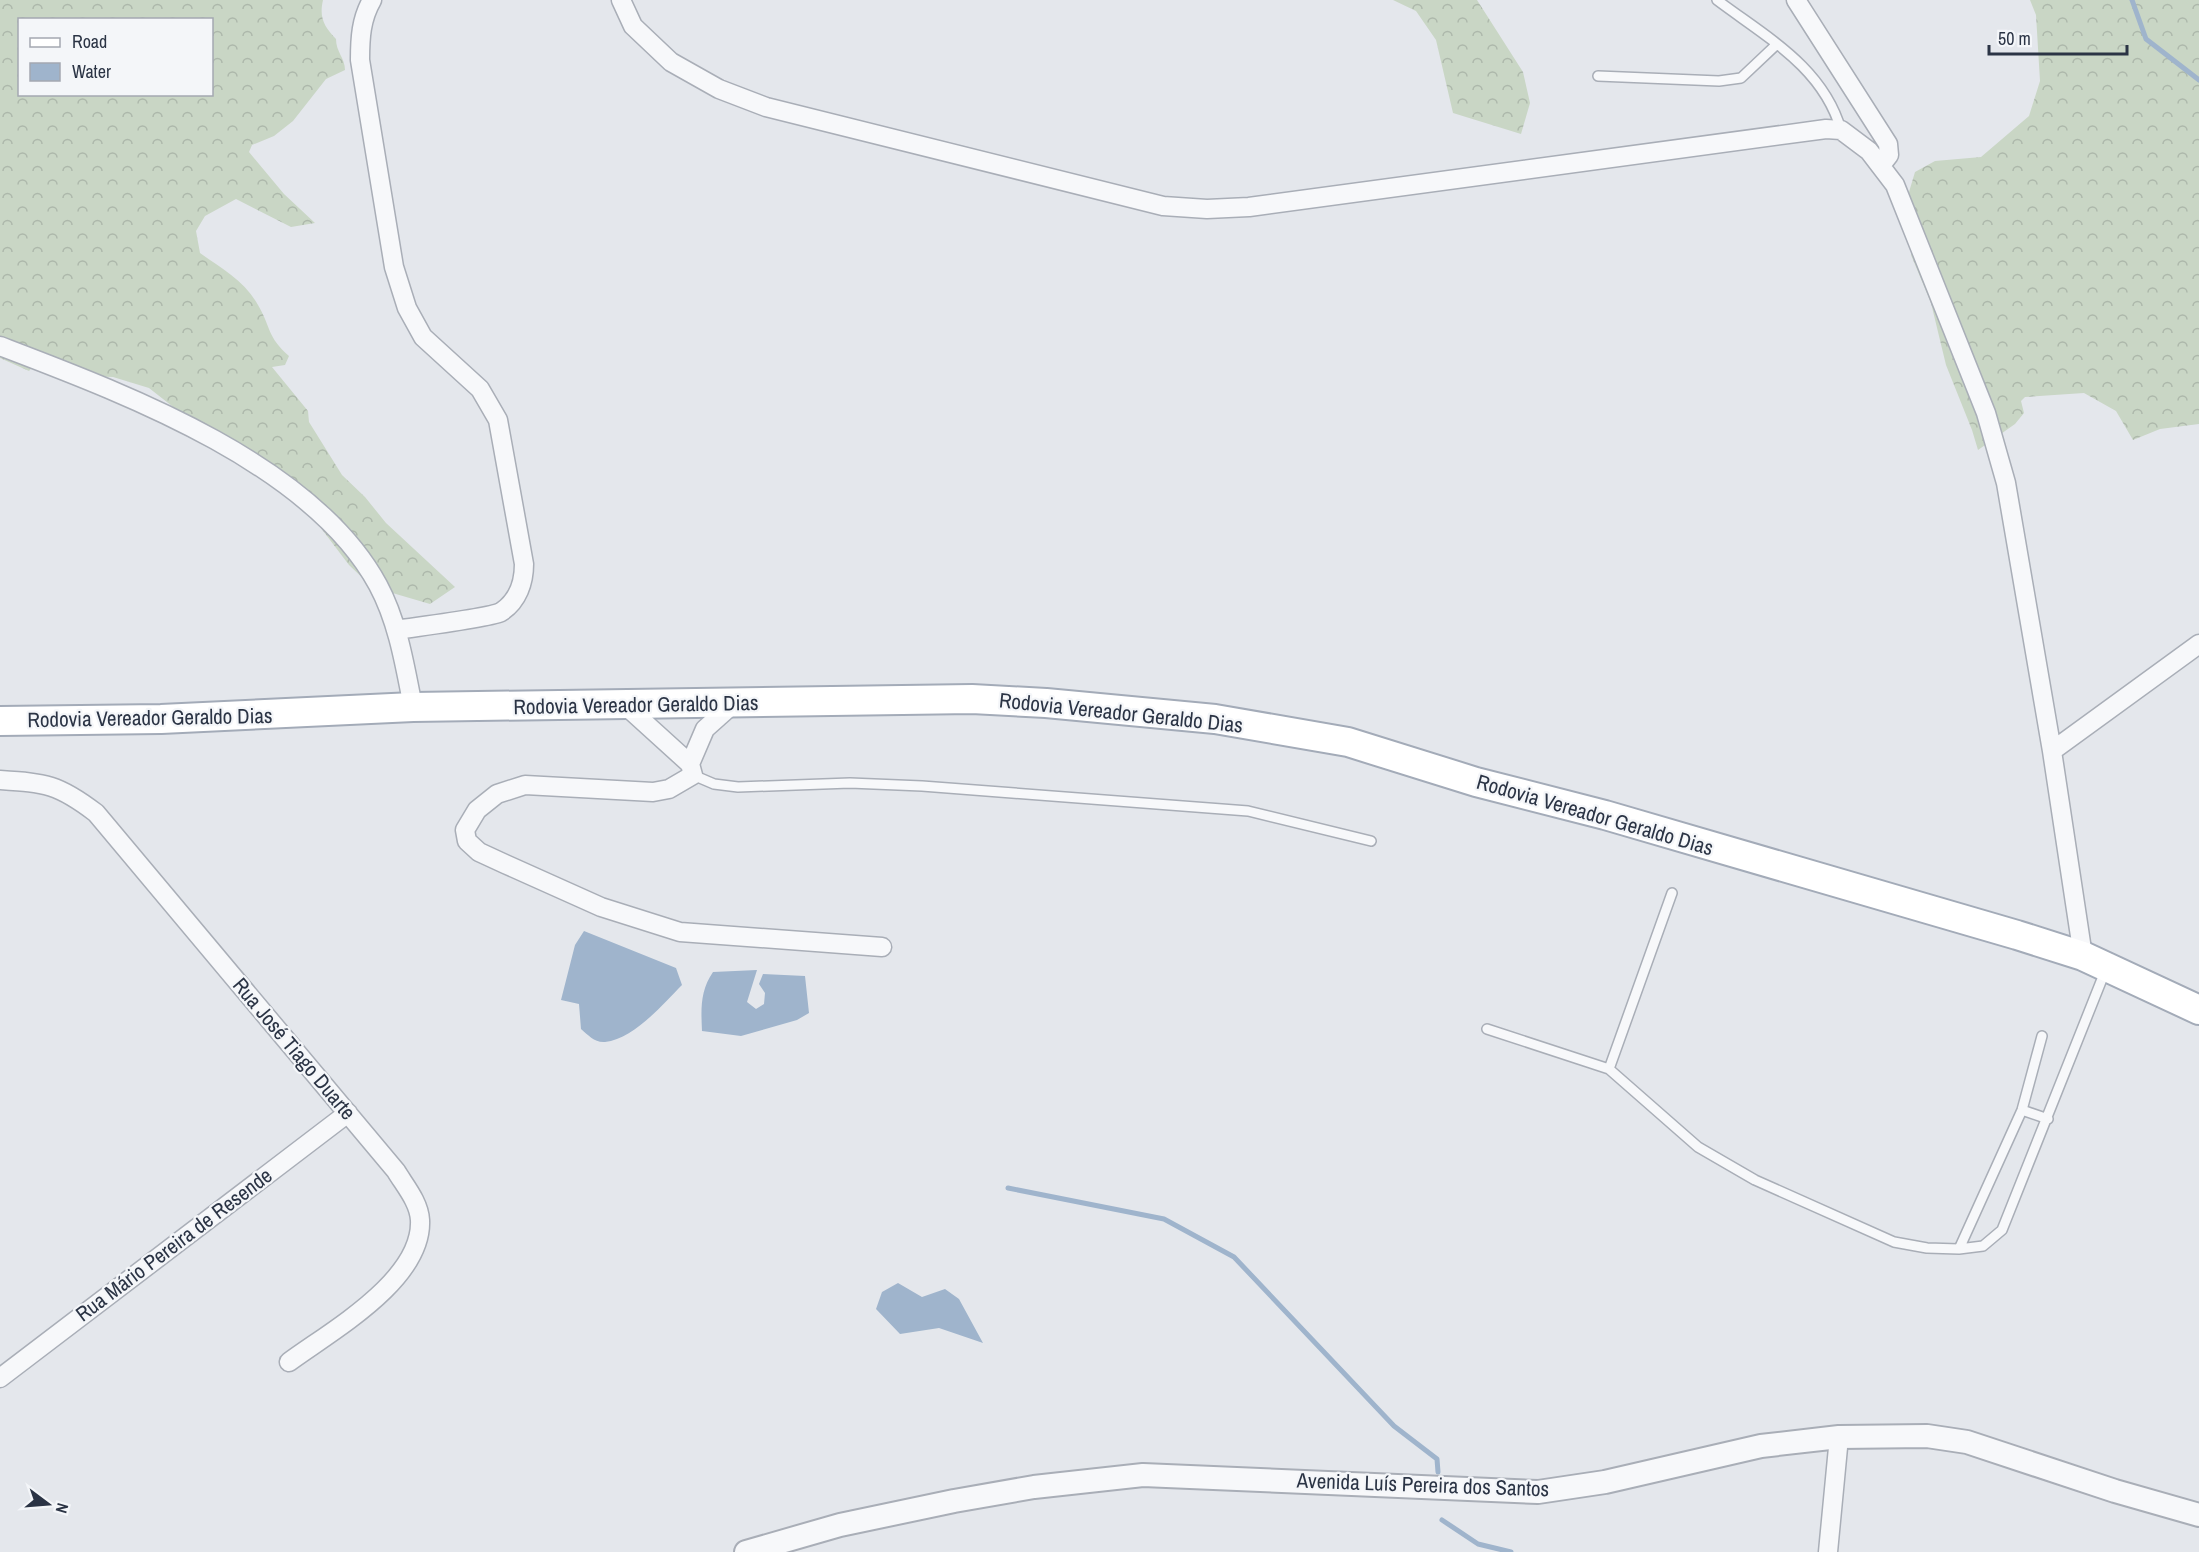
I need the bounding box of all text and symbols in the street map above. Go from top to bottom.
legend [18,18,213,96]
scale bar [1989,18,2127,56]
text: 50 m [1998,26,2031,51]
text: Road [72,29,107,54]
text: Water [72,59,111,84]
street label: Rodovia Vereador Geraldo Dias [998,685,1244,740]
street label: Rodovia Vereador Geraldo Dias [513,688,759,721]
street label: Rodovia Vereador Geraldo Dias [27,701,273,734]
street label: Rodovia Vereador Geraldo Dias [1473,767,1717,862]
street label: Rua José Tiago Duarte [226,971,362,1126]
street label: Rua Mário Pereira de Resende [69,1161,278,1328]
street label: Avenida Luís Pereira dos Santos [1295,1466,1550,1503]
north arrow [18,1474,78,1534]
text: N [51,1501,74,1516]

